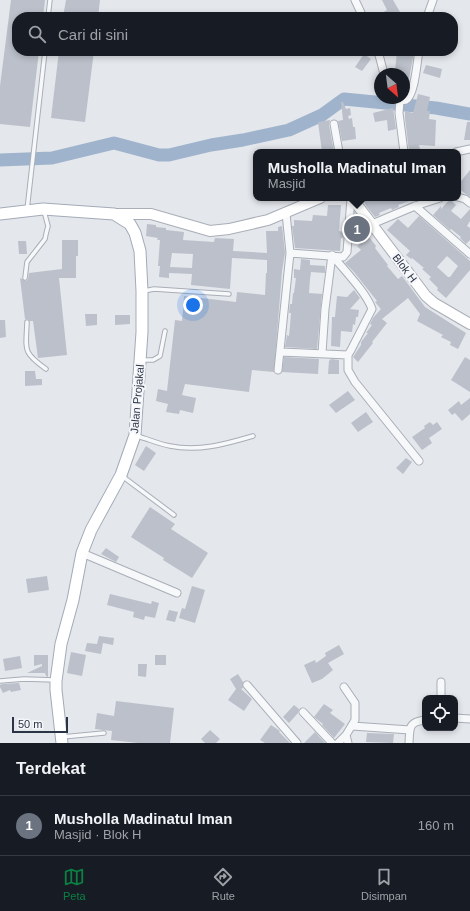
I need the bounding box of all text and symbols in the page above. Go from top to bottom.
search box [12,12,458,56]
icon: search [26,23,48,45]
text: Cari di sini [58,26,128,43]
north arrow [374,68,410,104]
popup [253,149,461,201]
text: Musholla Madinatul Iman [268,159,446,176]
text: Masjid [268,176,305,191]
pin: 1 [344,214,370,244]
street label: Blok H [390,251,420,285]
your location [183,295,203,315]
street label: Jalan Projakal [128,364,146,434]
map controls [422,695,458,731]
button: locate [422,695,458,731]
scale bar [12,715,68,734]
text: 50 m [18,718,42,730]
text: Terdekat [16,759,86,778]
text: Musholla Madinatul Iman [54,810,232,827]
text: 1 [25,818,33,833]
text: 160 m [418,818,454,833]
text: Masjid · Blok H [54,827,141,842]
tab: Peta [63,866,86,902]
tab: Rute [212,866,235,902]
tab: Disimpan [361,866,407,902]

